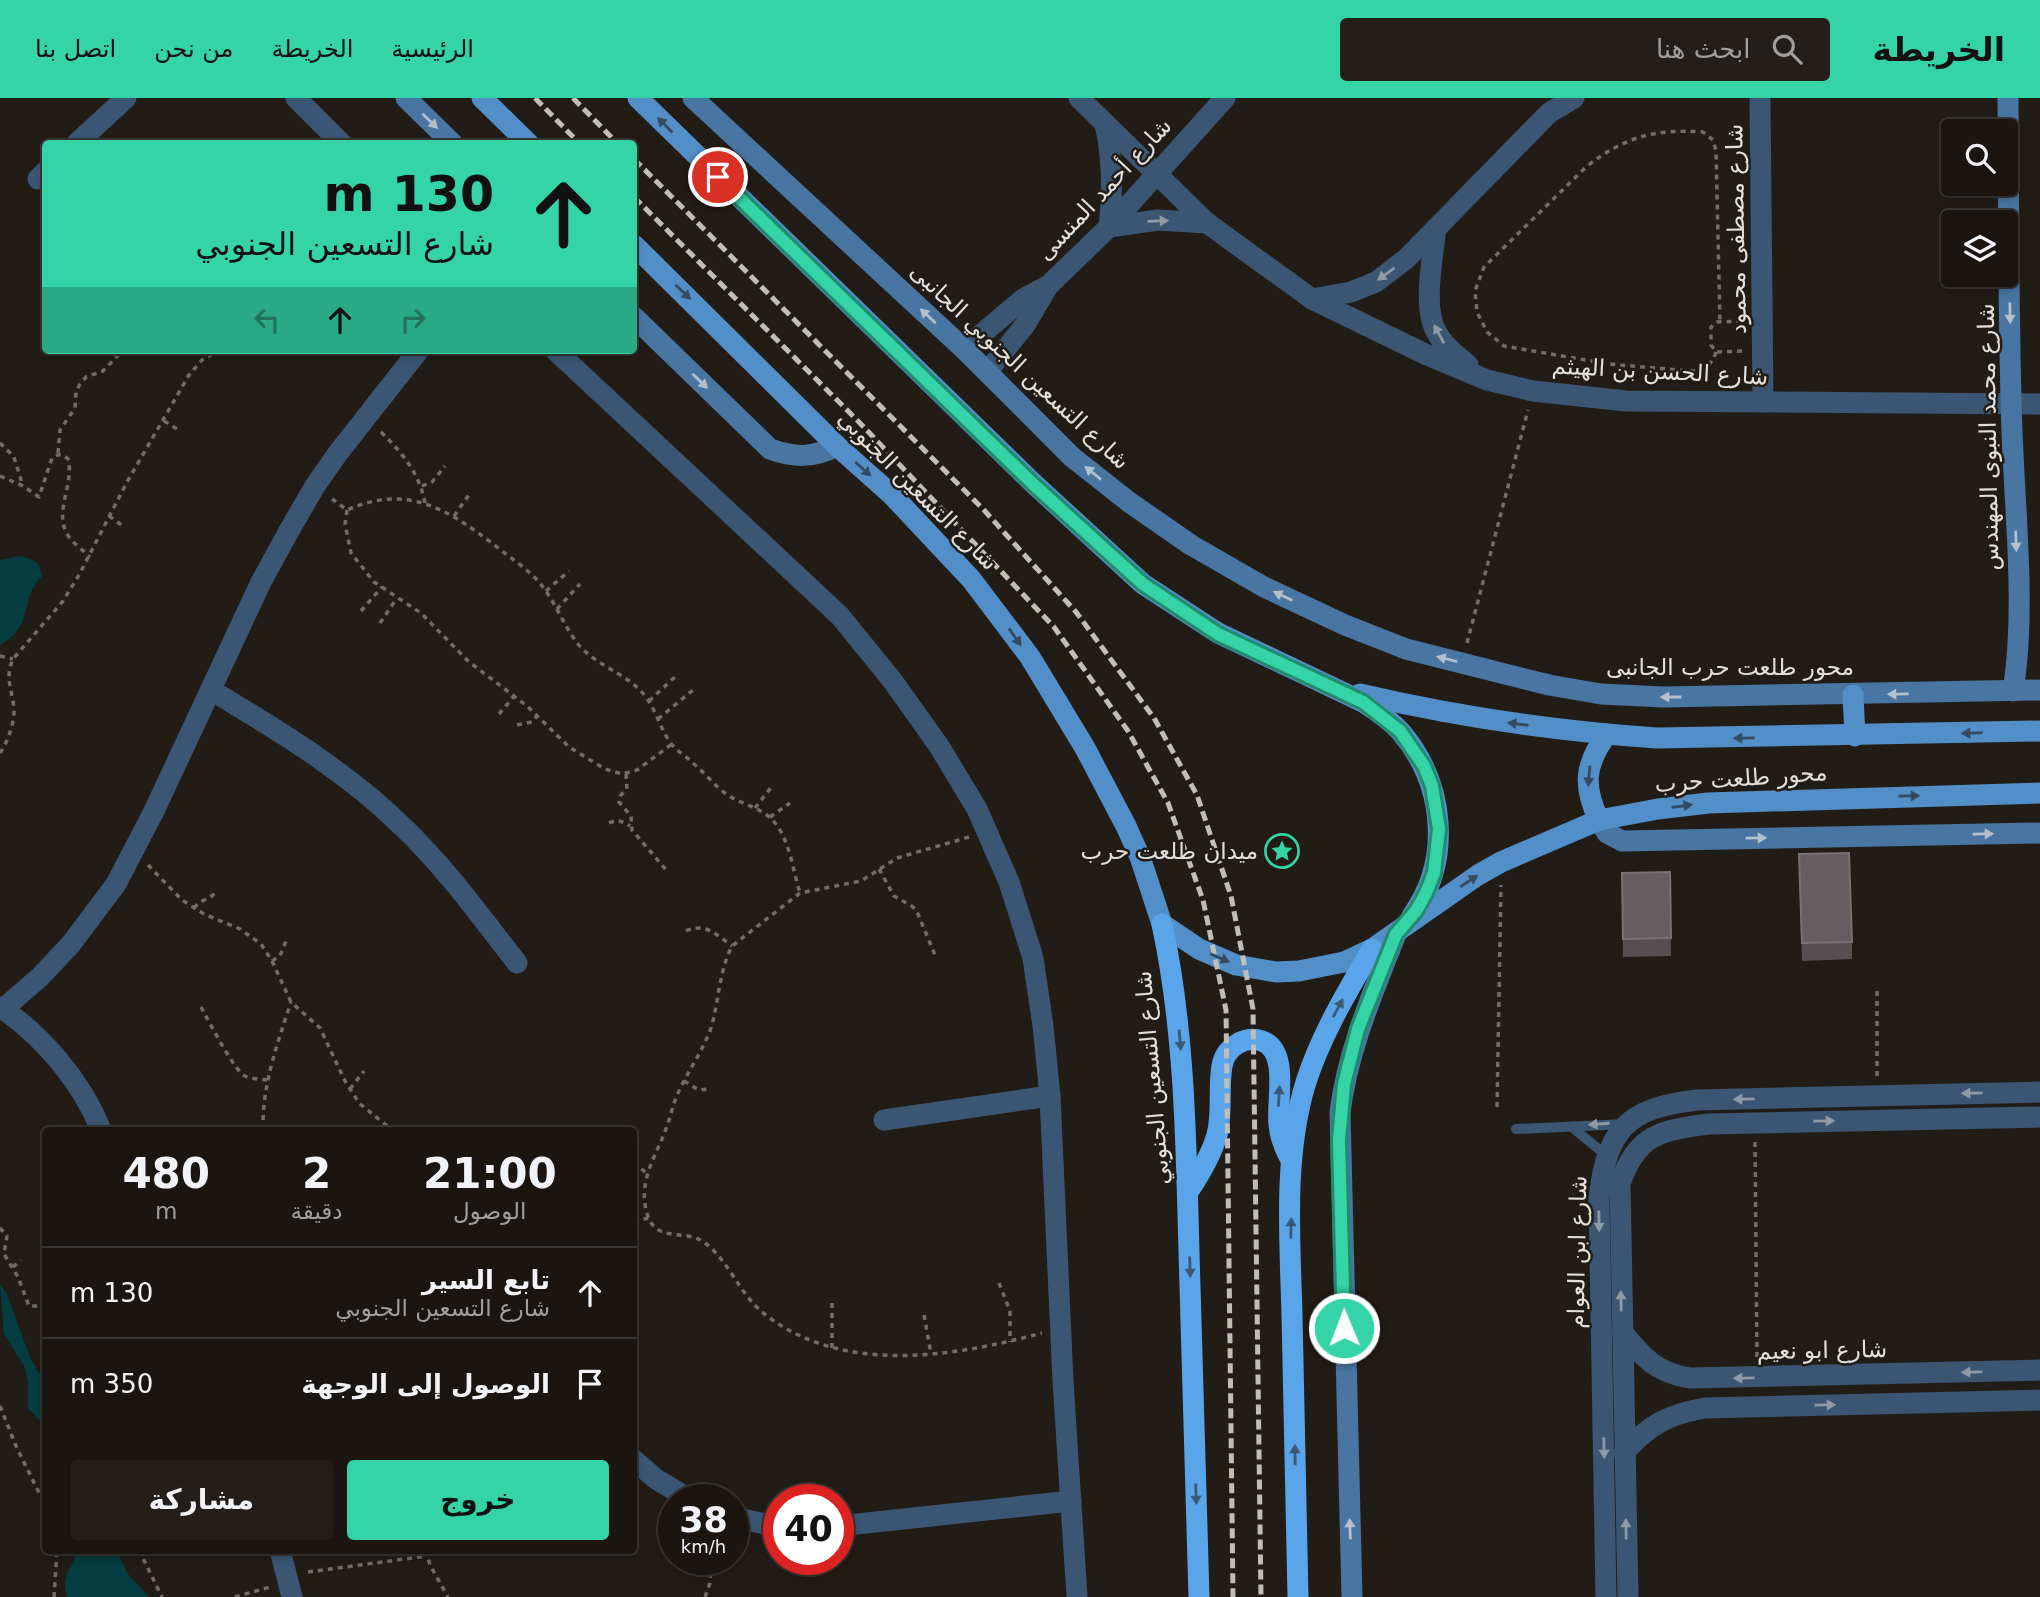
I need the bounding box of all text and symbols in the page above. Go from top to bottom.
search box [1340,18,1830,81]
icon: search [1768,30,1806,68]
text: الخريطة [1872,30,2005,69]
text: ابحث هنا [1656,34,1750,64]
text: اتصل بنا [35,35,116,63]
text: من نحن [154,35,233,63]
text: الخريطة [271,35,353,63]
text: الرئيسية [391,35,474,63]
street label: شارع أحمد المنسى [1030,111,1177,266]
one-way arrow [421,112,438,128]
one-way arrow [656,116,673,133]
map controls [1941,119,2018,287]
button: search [1941,119,2018,196]
street label: شارع مصطفى محمود [1721,124,1752,334]
pin [688,147,748,207]
icon: arrive [699,158,737,196]
text: 130 m [324,166,494,223]
icon: ahead [518,168,609,259]
button: layers [1941,210,2018,287]
one-way arrow [1147,215,1169,226]
text: شارع التسعين الجنوبي [195,225,494,263]
street label: شارع التسعين الجنوبي الجانبى [904,258,1135,475]
one-way arrow [1377,267,1395,281]
one-way arrow [674,284,691,301]
icon: left [248,301,286,339]
icon: ahead [321,301,359,339]
icon: right [394,301,432,339]
one-way arrow [2004,302,2016,324]
street label: شارع محمد النبوى المهندس [1973,303,2004,571]
one-way arrow [919,308,937,324]
one-way arrow [1433,324,1445,343]
street label: شارع الحسن بن الهيثم [1551,352,1769,391]
one-way arrow [691,373,708,389]
street label: شارع التسعين الجنوبي [832,405,1003,576]
one-way arrow [854,460,871,476]
one-way arrow [1084,466,1101,481]
one-way arrow [2011,530,2022,552]
one-way arrow [1273,590,1293,602]
one-way arrow [1008,628,1022,646]
one-way arrow [1436,653,1458,664]
street label: محور طلعت حرب الجانبى [1606,654,1854,681]
one-way arrow [1887,688,1909,699]
one-way arrow [1660,691,1682,703]
one-way arrow [1506,718,1528,729]
one-way arrow [1961,727,1983,738]
one-way arrow [1733,732,1755,744]
street label: محور طلعت حرب [1654,759,1828,798]
one-way arrow [1583,765,1594,787]
one-way arrow [1898,790,1920,802]
one-way arrow [1671,800,1693,811]
one-way arrow [1973,828,1995,839]
place icon: ميدان طلعت حرب [1263,832,1301,870]
one-way arrow [1745,833,1767,844]
place label: ميدان طلعت حرب [1081,838,1258,865]
one-way arrow [1460,875,1479,888]
one-way arrow [1210,953,1231,964]
street label: شارع التسعين الجنوبي [1130,970,1175,1186]
one-way arrow [1332,999,1344,1018]
one-way arrow [1174,1029,1185,1051]
one-way arrow [1273,1085,1284,1107]
one-way arrow [1961,1088,1983,1099]
one-way arrow [1733,1093,1755,1105]
one-way arrow [1813,1115,1835,1127]
one-way arrow [1588,1119,1610,1130]
text: 480 [122,1149,210,1198]
text: 2 [302,1149,331,1198]
text: 21:00 [423,1149,557,1198]
street label: شارع ابن العوام [1563,1175,1592,1329]
text: m [155,1198,177,1224]
text: دقيقة [290,1198,343,1224]
text: الوصول [453,1198,526,1224]
one-way arrow [1594,1210,1605,1232]
one-way arrow [1285,1217,1296,1239]
one-way arrow [1184,1256,1196,1278]
text: تابع السير [422,1265,550,1295]
icon: ahead [571,1274,609,1312]
text: 130 m [70,1278,153,1308]
one-way arrow [1616,1290,1627,1312]
position arrow [1307,1291,1381,1365]
text: شارع التسعين الجنوبي [335,1295,550,1321]
street label: شارع ابو نعيم [1757,1336,1887,1365]
icon: arrive [571,1365,609,1403]
one-way arrow [1961,1366,1983,1378]
text: 350 m [70,1369,153,1399]
text: الوصول إلى الوجهة [301,1369,550,1399]
one-way arrow [1733,1372,1755,1384]
one-way arrow [1814,1399,1836,1411]
one-way arrow [1598,1437,1609,1459]
one-way arrow [1289,1444,1301,1466]
button: مشاركة [70,1460,333,1540]
button: خروج [347,1460,609,1540]
one-way arrow [1191,1483,1202,1505]
speed limit sign: 40 [763,1484,854,1575]
text: 38 [679,1500,728,1540]
one-way arrow [1344,1518,1355,1540]
one-way arrow [1620,1518,1632,1540]
text: km/h [681,1536,726,1557]

